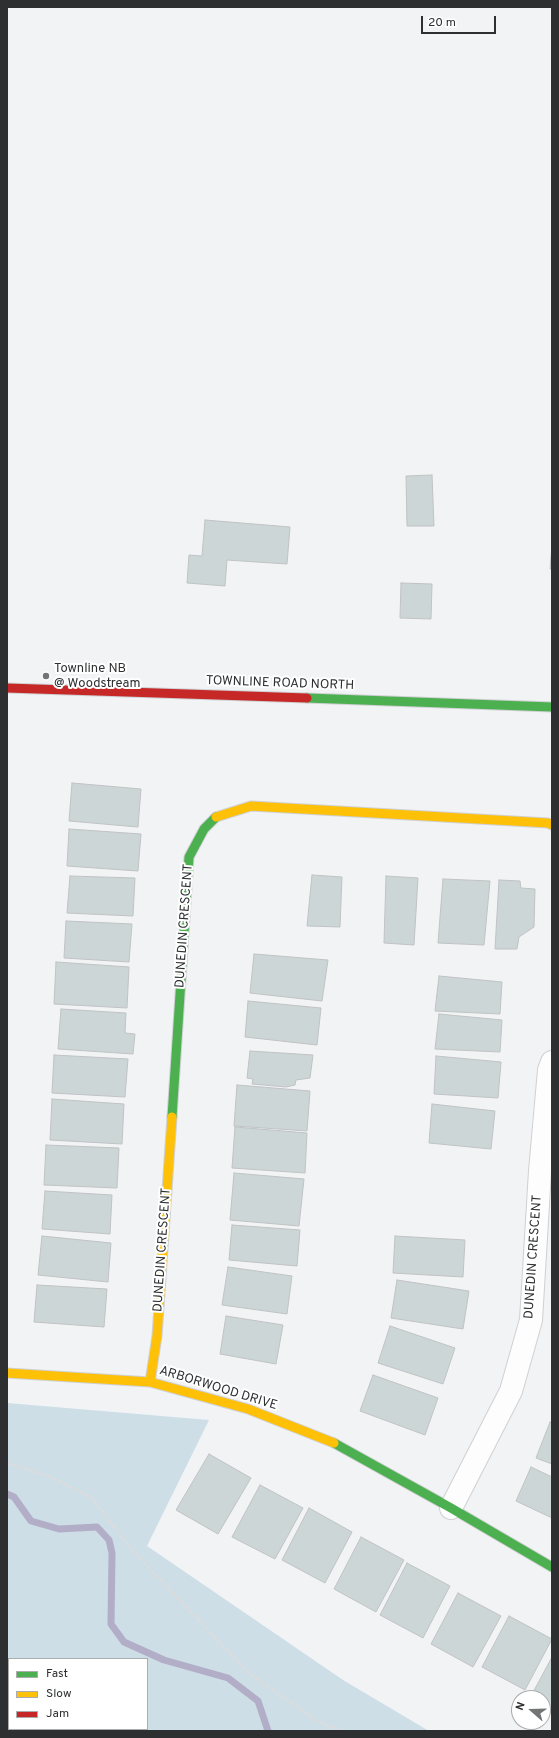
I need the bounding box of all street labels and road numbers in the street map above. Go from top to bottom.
street label: TOWNLINE ROAD NORTH [205,674,355,694]
street label: DUNEDIN CRESCENT [173,863,197,989]
street label: DUNEDIN CRESCENT [151,1187,175,1313]
street label: DUNEDIN CRESCENT [522,1194,546,1320]
street label: ARBORWOOD DRIVE [157,1364,279,1414]

